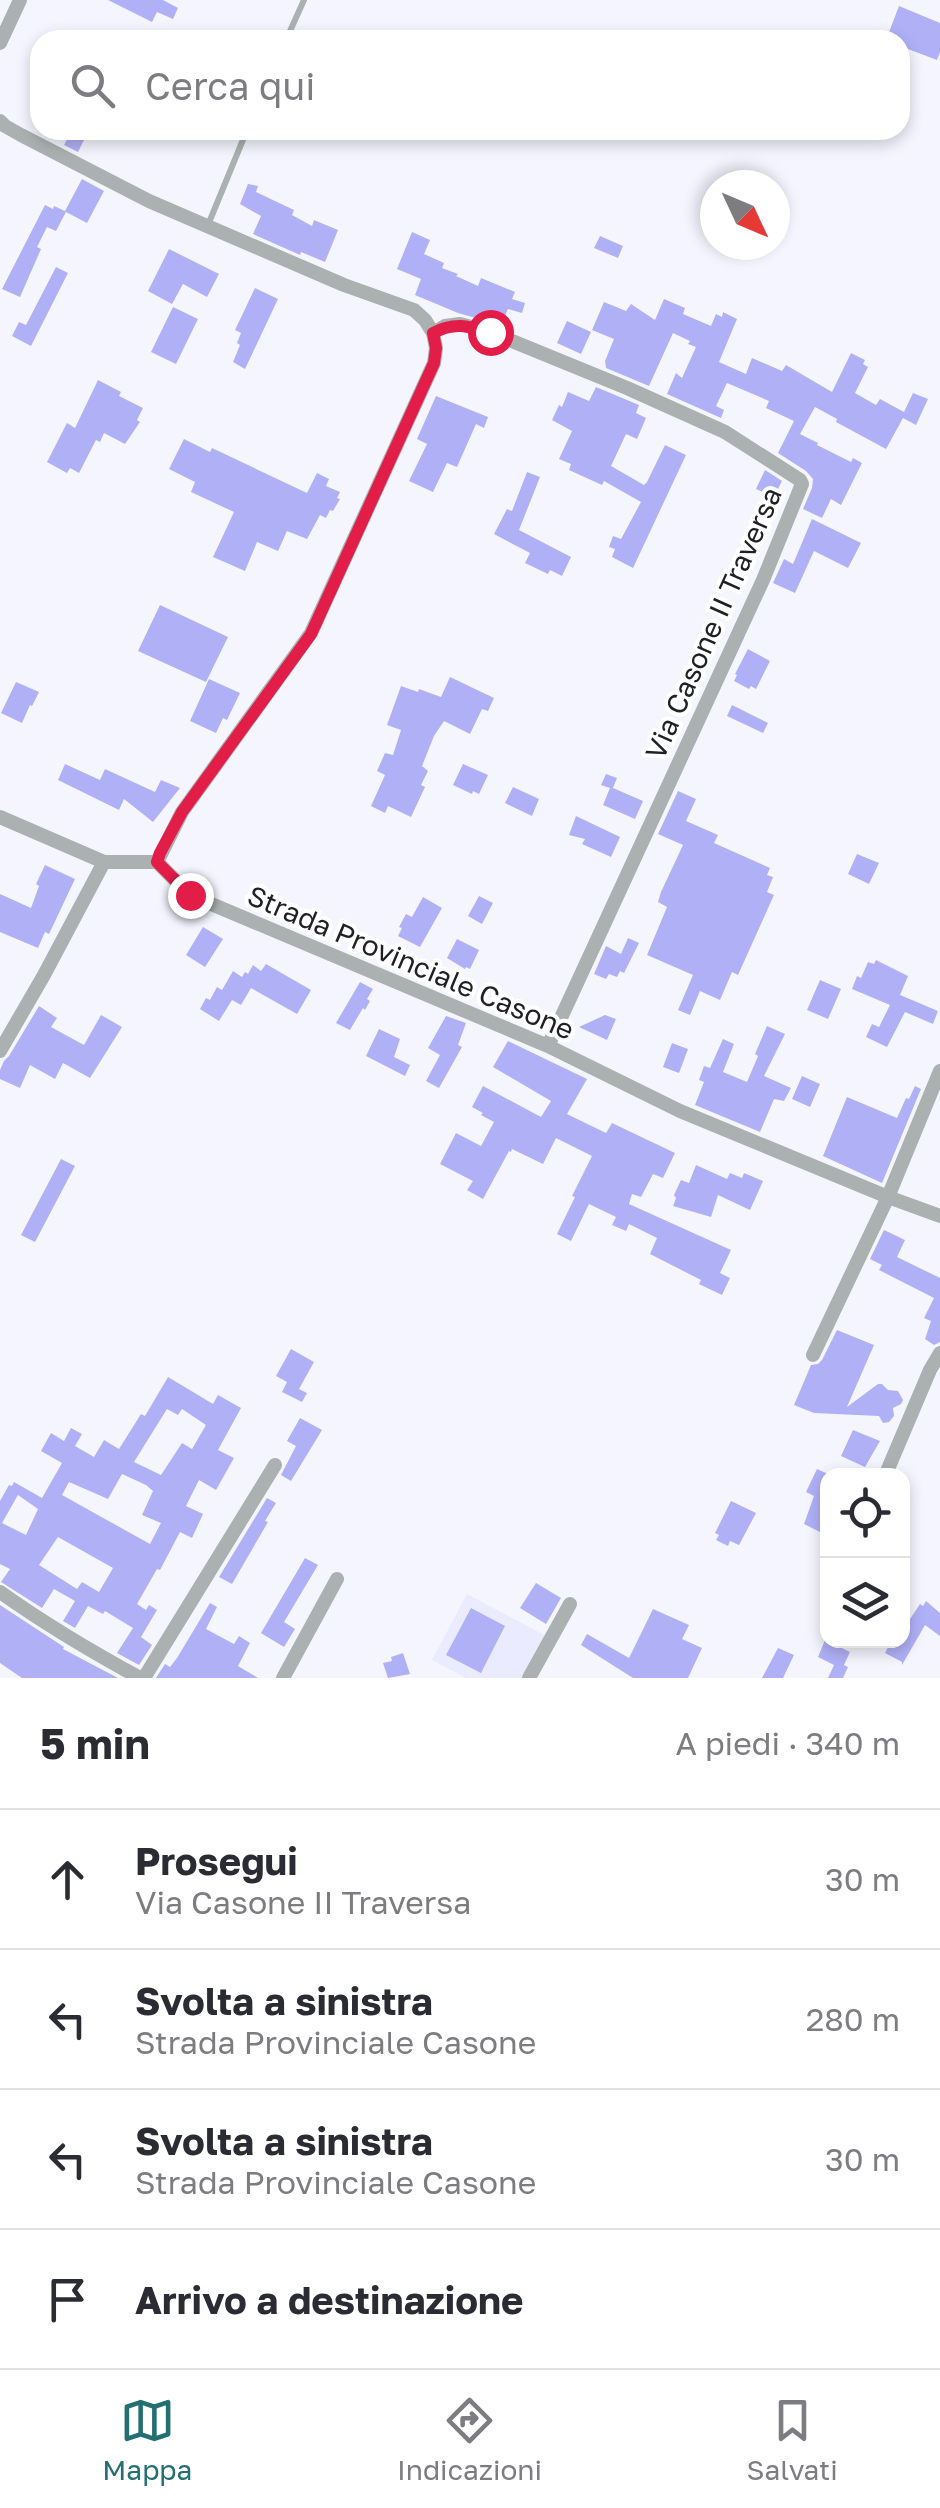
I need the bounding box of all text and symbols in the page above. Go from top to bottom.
search box [30,30,910,140]
icon: search [65,58,120,113]
text: Cerca qui [145,63,316,108]
north arrow [700,170,790,260]
route start [468,310,514,356]
street label: Via Casone II Traversa [638,482,788,764]
route end [168,873,214,919]
street label: Strada Provinciale Casone [243,878,579,1046]
map controls [820,1468,910,1648]
button: locate [820,1468,910,1558]
button: layers [820,1558,910,1648]
text: 5 min [40,1718,150,1768]
text: A piedi · 340 m [675,1724,900,1762]
text: Prosegui [135,1838,298,1883]
icon: ahead [40,1852,95,1907]
text: 30 m [825,1860,900,1898]
text: Via Casone II Traversa [135,1883,471,1921]
text: Svolta a sinistra [135,1978,433,2023]
icon: left [40,1992,95,2047]
text: 280 m [806,2000,900,2038]
text: Strada Provinciale Casone [135,2023,536,2061]
text: Svolta a sinistra [135,2118,433,2163]
icon: left [40,2132,95,2187]
text: 30 m [825,2140,900,2178]
text: Strada Provinciale Casone [135,2163,536,2201]
icon: arrive [40,2272,95,2327]
text: Arrivo a destinazione [135,2277,523,2322]
tab: Mappa [102,2393,192,2486]
tab: Indicazioni [397,2393,542,2486]
tab: Salvati [747,2393,838,2486]

